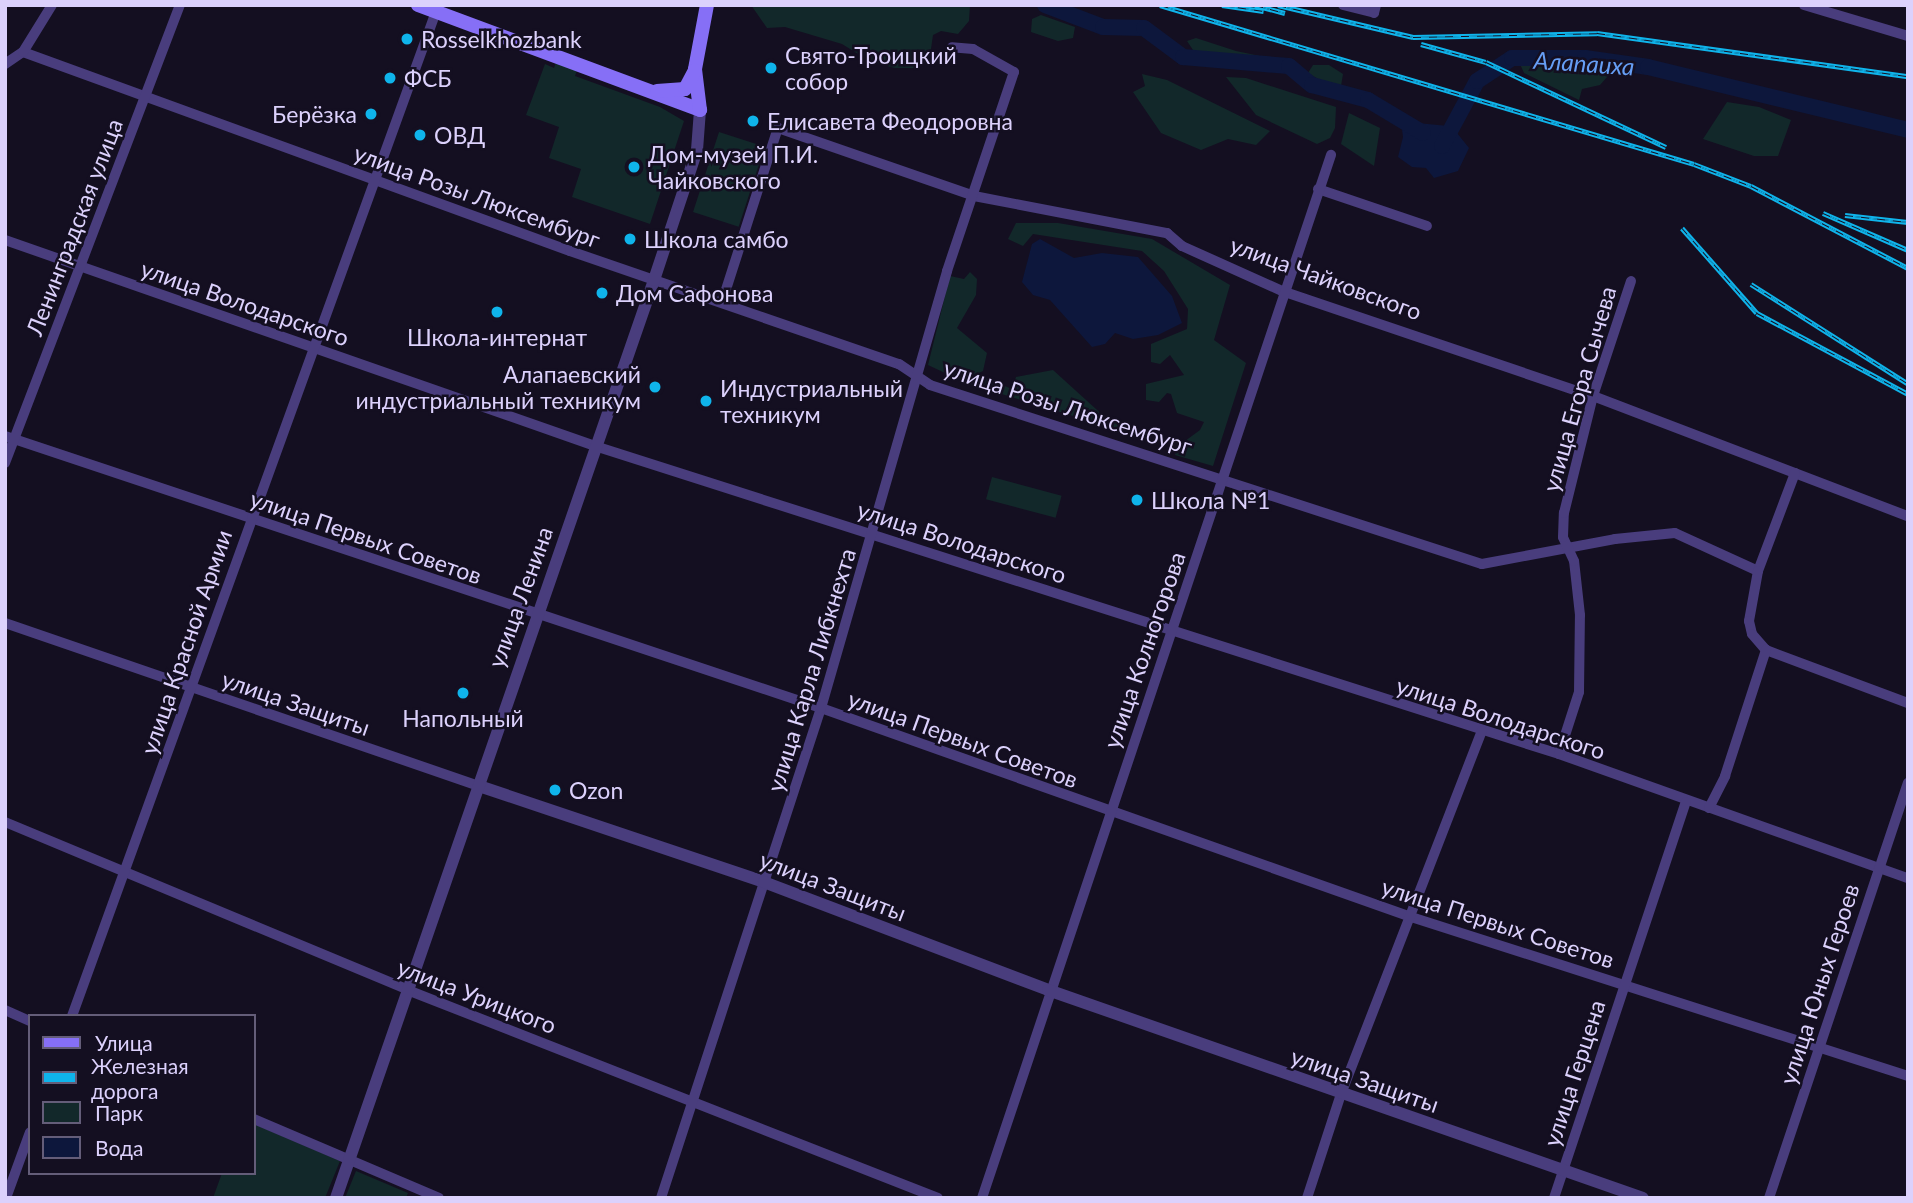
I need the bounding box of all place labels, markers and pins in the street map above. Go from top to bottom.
place label: Rosselkhozbank [421,25,582,53]
marker: Rosselkhozbank [399,31,415,47]
place label: Свято-Троицкий собор [785,41,957,95]
marker: Свято-Троицкий собор [763,60,779,76]
place label: ФСБ [404,64,452,92]
marker: ФСБ [382,70,398,86]
place label: Берёзка [272,100,357,128]
marker: Берёзка [363,106,379,122]
place label: Елисавета Феодоровна [767,107,1013,135]
marker: Елисавета Феодоровна [745,113,761,129]
place label: ОВД [434,121,485,149]
marker: ОВД [412,127,428,143]
place label: Дом-музей П.И. Чайковского [648,140,818,194]
marker: Дом-музей П.И. Чайковского [626,159,642,175]
place label: Школа самбо [644,225,789,253]
marker: Школа самбо [622,231,638,247]
place label: Дом Сафонова [616,279,773,307]
marker: Дом Сафонова [594,285,610,301]
marker: Школа-интернат [489,304,505,320]
place label: Школа-интернат [407,323,587,351]
place label: Алапаевский индустриальный техникум [356,360,641,414]
place label: Индустриальный техникум [720,374,903,428]
marker: Алапаевский индустриальный техникум [647,379,663,395]
marker: Индустриальный техникум [698,393,714,409]
place label: Школа №1 [1151,486,1270,514]
marker: Школа №1 [1129,492,1145,508]
marker: Напольный [455,685,471,701]
place label: Напольный [402,704,524,732]
place label: Ozon [569,776,623,804]
marker: Ozon [547,782,563,798]

